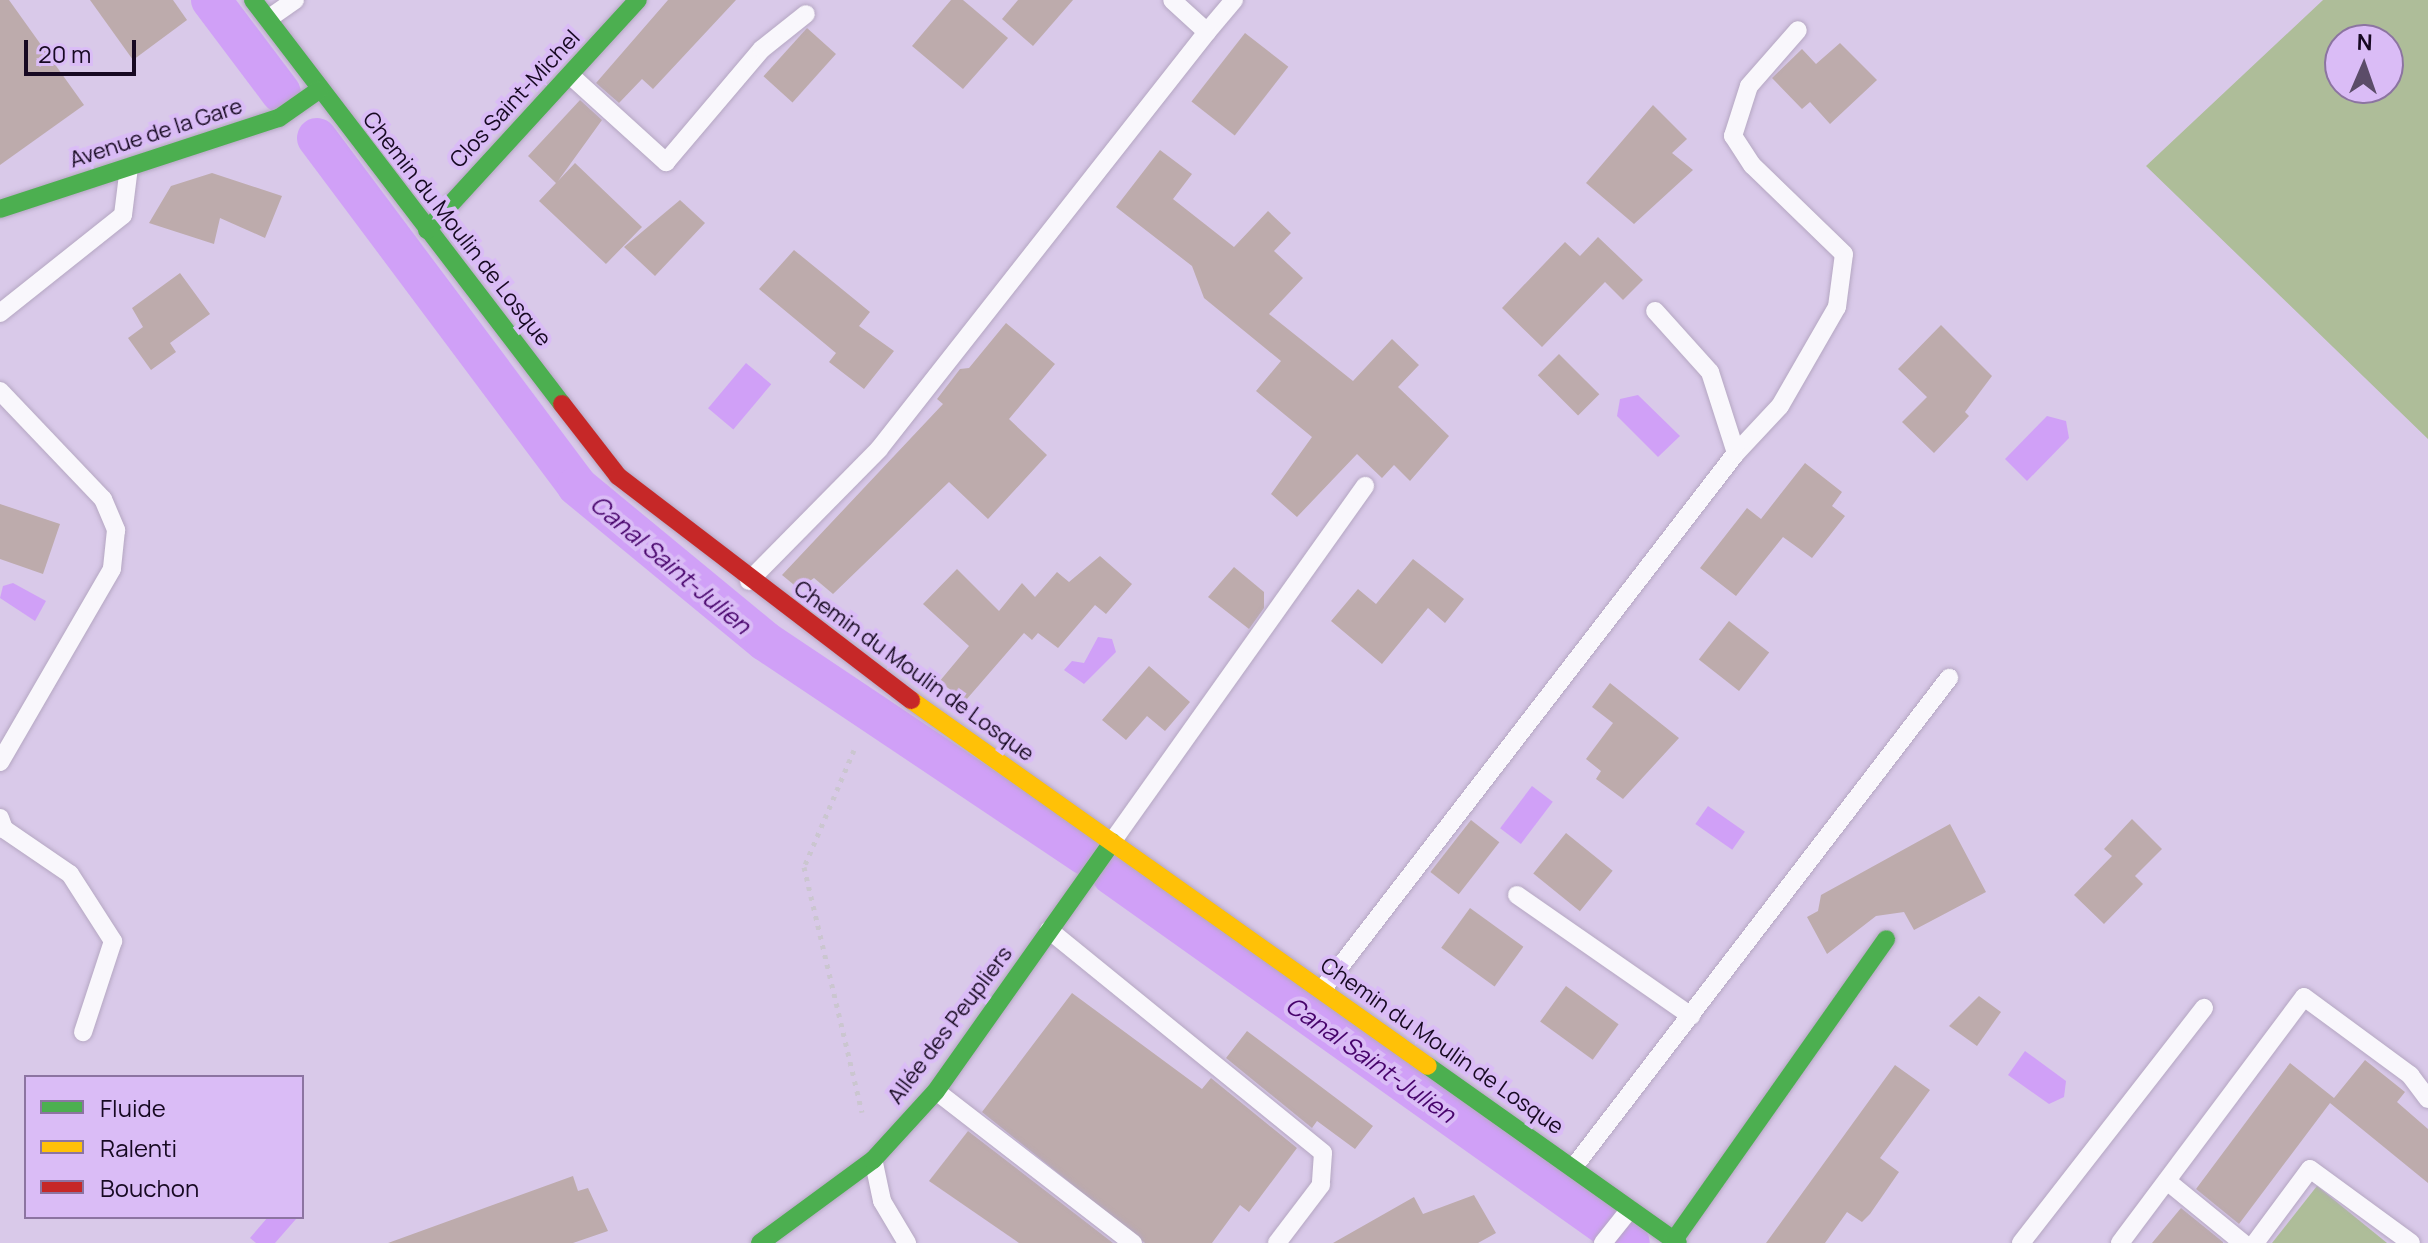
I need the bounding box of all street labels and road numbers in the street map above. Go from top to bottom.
street label: Clos Saint-Michel [444,25,586,173]
street label: Avenue de la Gare [66,93,246,173]
street label: Chemin du Moulin de Losque [357,106,557,352]
street label: Chemin du Moulin de Losque [789,575,1039,767]
street label: Allée des Peupliers [882,941,1018,1109]
street label: Chemin du Moulin de Losque [1316,952,1568,1140]

